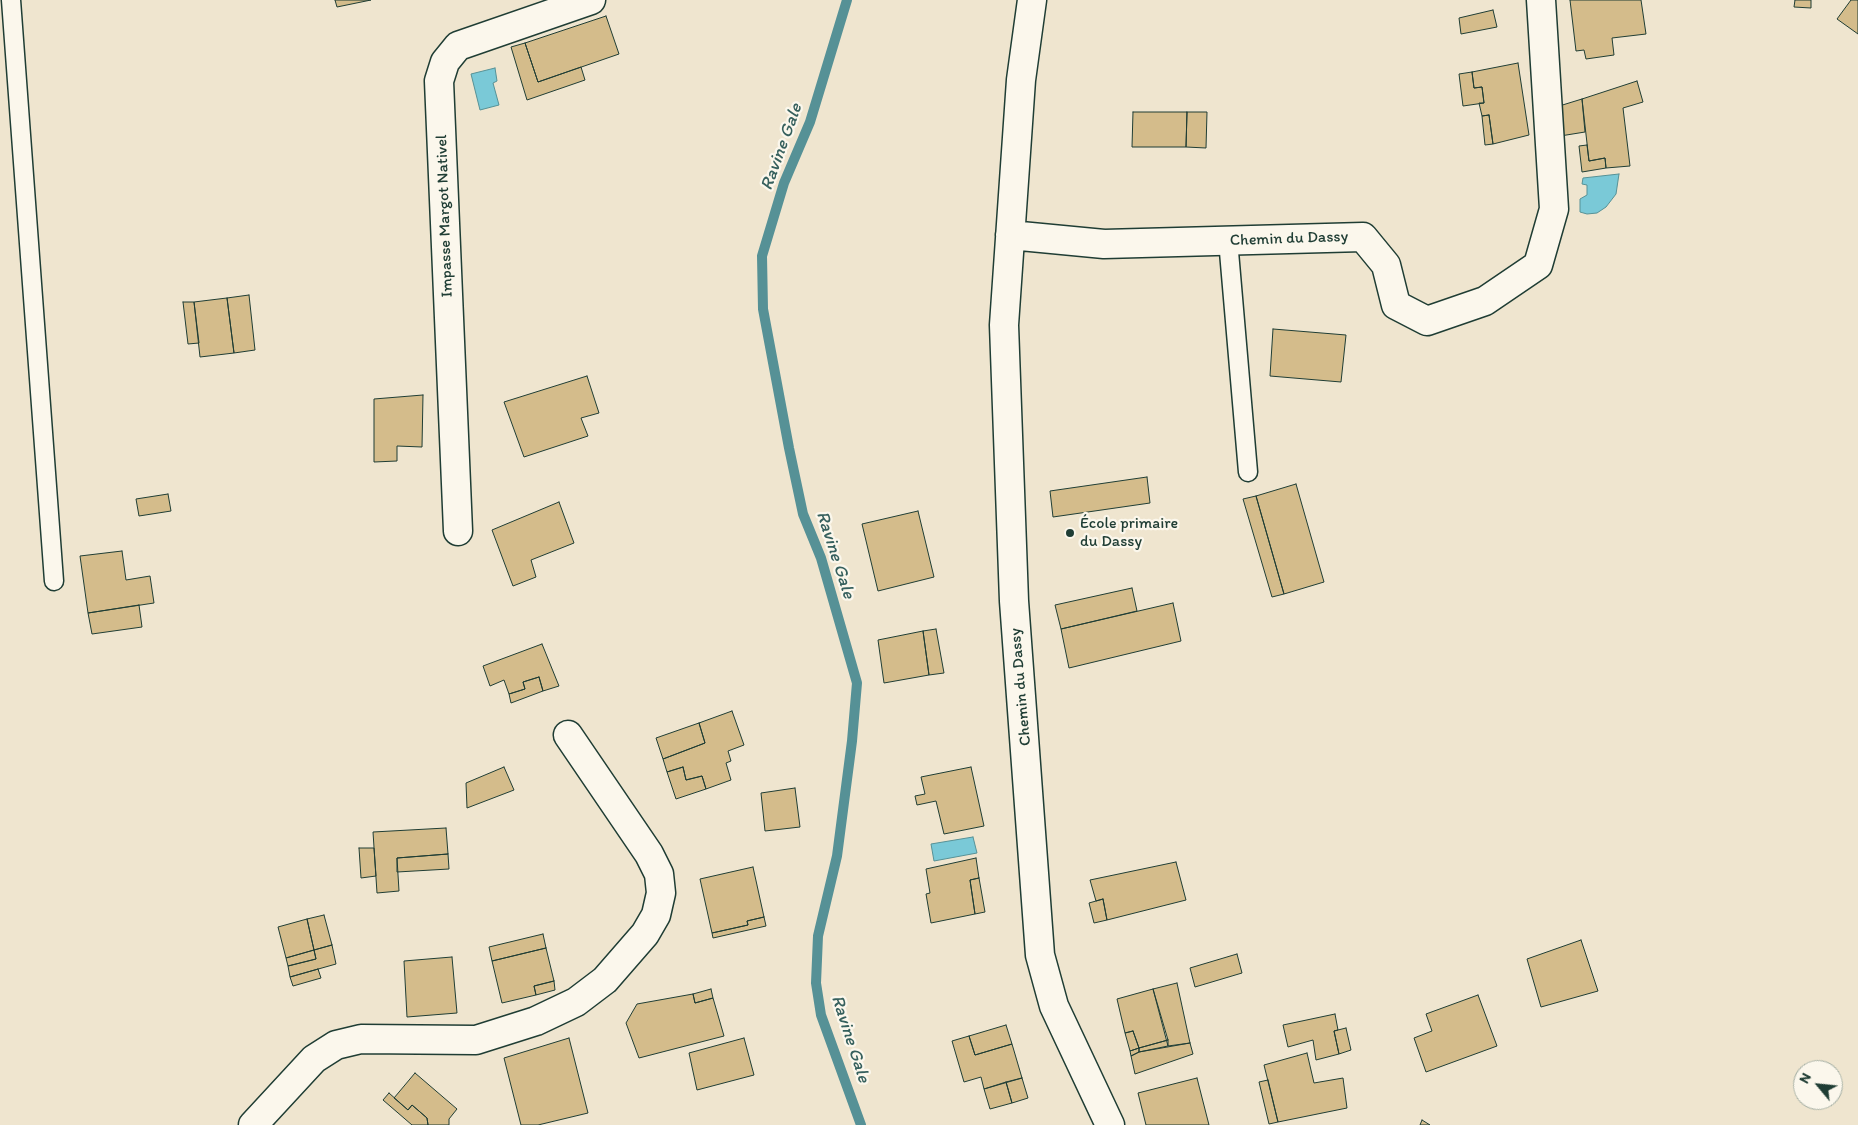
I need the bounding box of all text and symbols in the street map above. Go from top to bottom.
water label: Ravine Gale [756,101,808,193]
street label: Impasse Margot Nativel [433,134,457,298]
street label: Chemin du Dassy [1230,227,1348,251]
water label: Ravine Gale [811,508,859,602]
place label: École primaire du Dassy [1080,514,1178,552]
marker: École primaire du Dassy [1064,527,1076,539]
street label: Chemin du Dassy [1006,627,1036,747]
water label: Ravine Gale [826,992,874,1086]
north arrow [1793,1060,1843,1110]
text: N [1795,1070,1815,1086]

